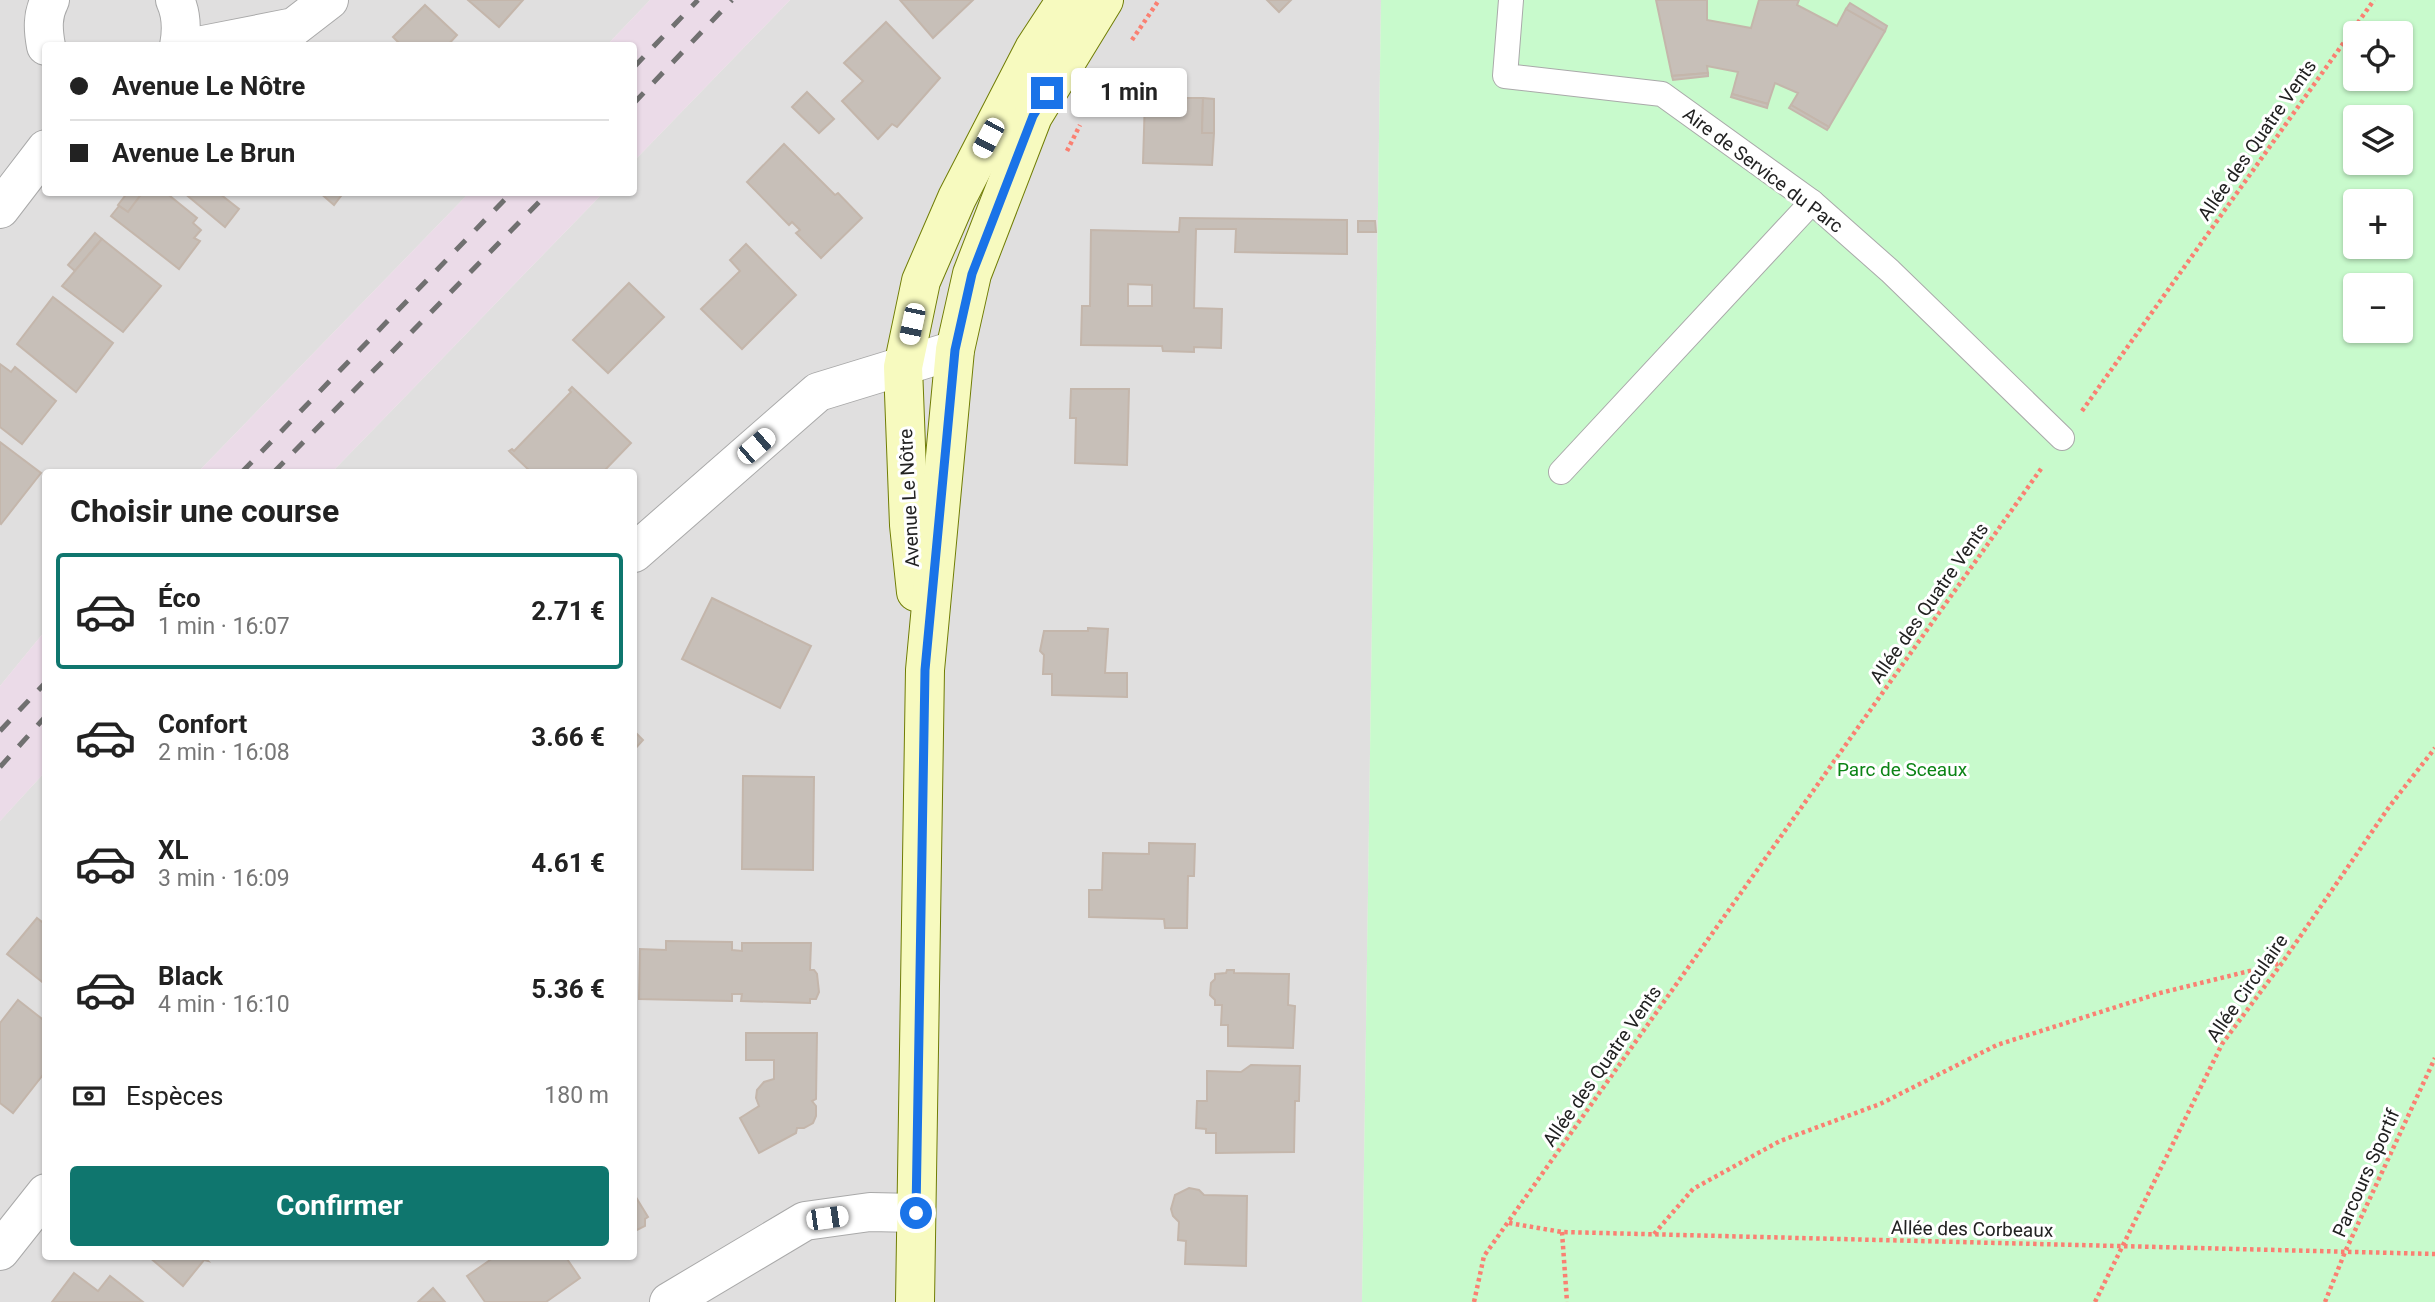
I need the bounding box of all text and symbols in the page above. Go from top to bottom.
map controls [2343,21,2413,343]
button: locate [2343,21,2413,91]
street label: Allée des Quatre Vents [2193,55,2321,225]
callout: 1 min [1072,68,1187,118]
text: Avenue Le Nôtre [112,71,305,101]
route end [1031,77,1063,109]
text: 1 min [1100,79,1158,106]
street label: Aire de Service du Parc [1678,102,1848,238]
button: layers [2343,105,2413,175]
car [969,115,1008,161]
text: Avenue Le Brun [112,138,295,168]
button: + [2343,189,2413,259]
button: − [2343,273,2413,343]
car [898,301,927,347]
car [734,424,779,468]
street label: Avenue Le Nôtre [894,428,924,568]
text: Choisir une course [70,492,339,530]
street label: Allée des Quatre Vents [1865,518,1993,688]
icon: car [74,580,137,643]
text: Éco [158,583,201,613]
text: 2.71 € [531,596,605,626]
text: 1 min · 16:07 [158,613,290,640]
icon: car [74,706,137,769]
text: Confort [158,709,247,739]
text: 3.66 € [531,722,605,752]
text: 2 min · 16:08 [158,739,290,766]
park label: Parc de Sceaux [1837,758,1968,781]
icon: car [74,832,137,895]
text: XL [158,835,189,865]
text: 4.61 € [531,848,605,878]
text: 3 min · 16:09 [158,865,290,892]
street label: Allée Circulaire [2201,930,2293,1046]
icon: car [74,958,137,1021]
text: Black [158,961,223,991]
text: 5.36 € [531,974,605,1004]
street label: Allée des Quatre Vents [1538,981,1666,1151]
text: 4 min · 16:10 [158,991,290,1018]
icon: cash [70,1077,108,1115]
text: Espèces [126,1081,223,1111]
text: 180 m [544,1082,609,1109]
street label: Parcours Sportif [2327,1105,2405,1241]
button: Confirmer [70,1166,609,1246]
route start [900,1197,932,1229]
car [805,1205,850,1231]
street label: Allée des Corbeaux [1891,1216,2054,1242]

